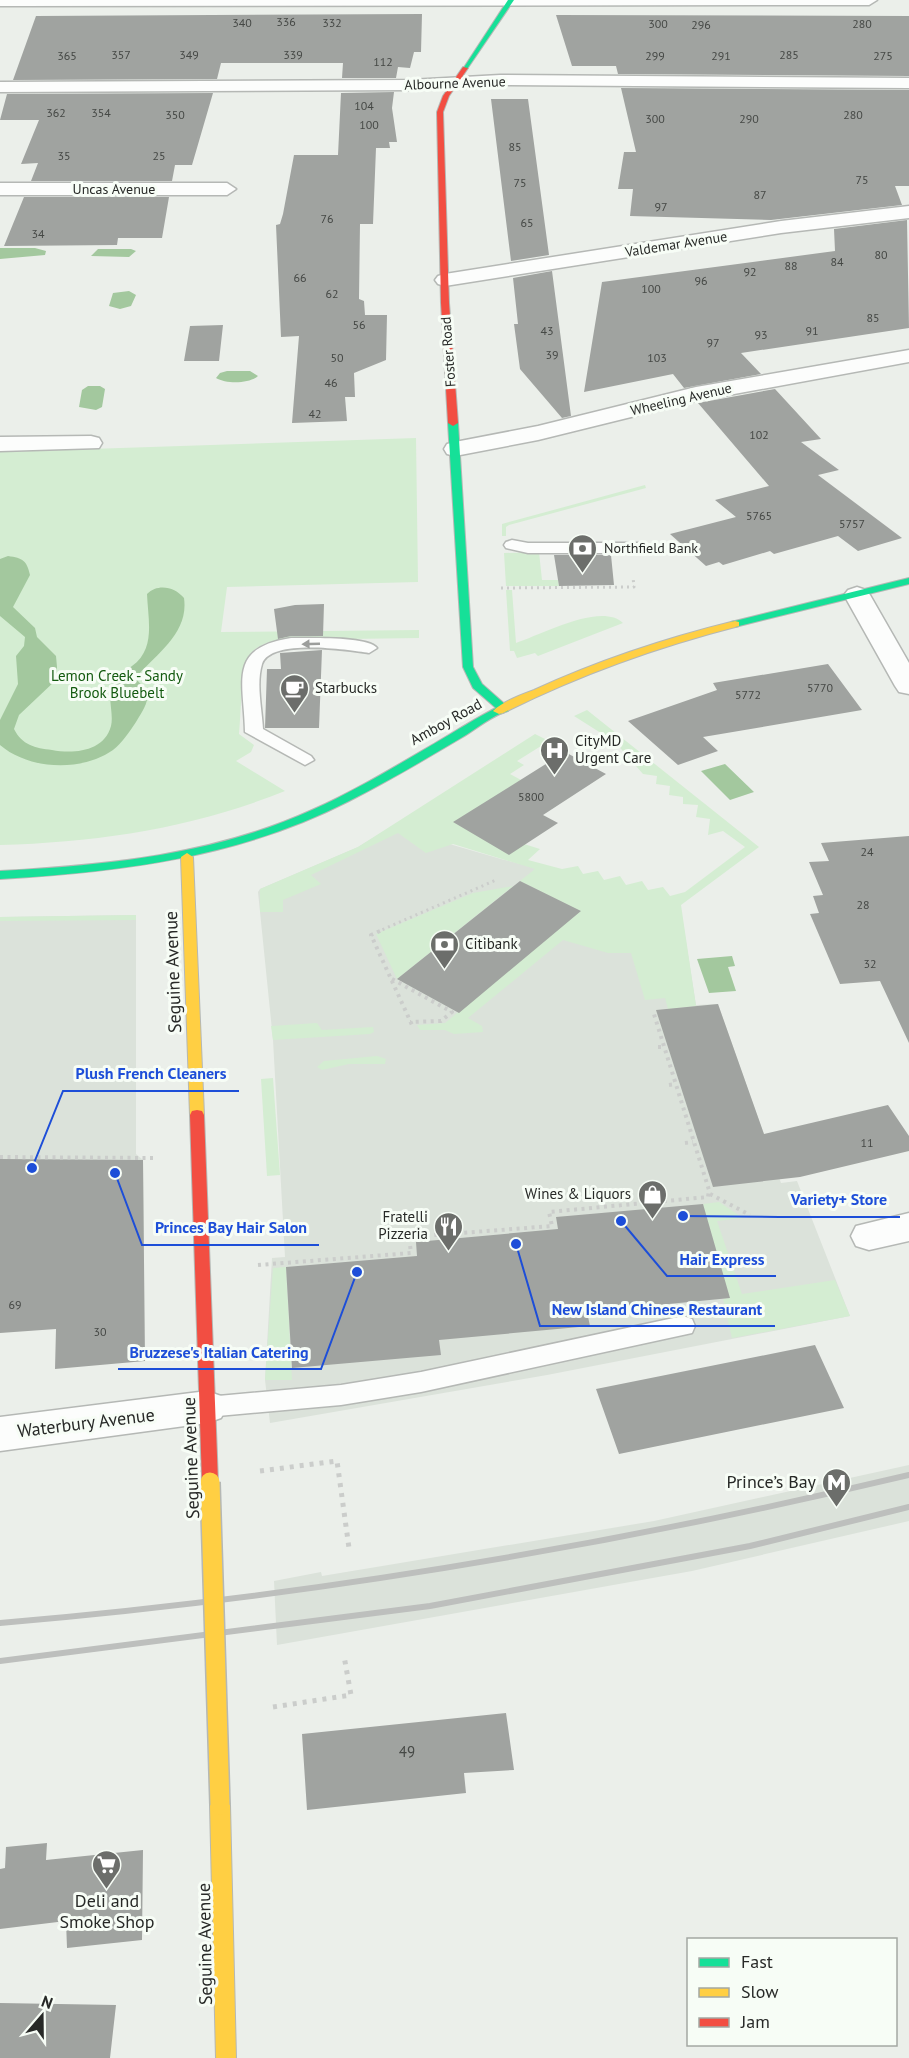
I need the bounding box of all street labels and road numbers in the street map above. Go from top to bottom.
street label: Albourne Avenue [404,72,506,94]
street label: Uncas Avenue [73,180,155,198]
street label: Valdemar Avenue [623,227,728,261]
street label: Foster Road [437,316,459,388]
street label: Wheeling Avenue [629,379,733,419]
street label: Amboy Road [407,694,485,749]
street label: Seguine Avenue [159,911,186,1033]
street label: Seguine Avenue [177,1397,204,1519]
street label: Waterbury Avenue [16,1403,156,1442]
street label: Seguine Avenue [192,1883,217,2005]

